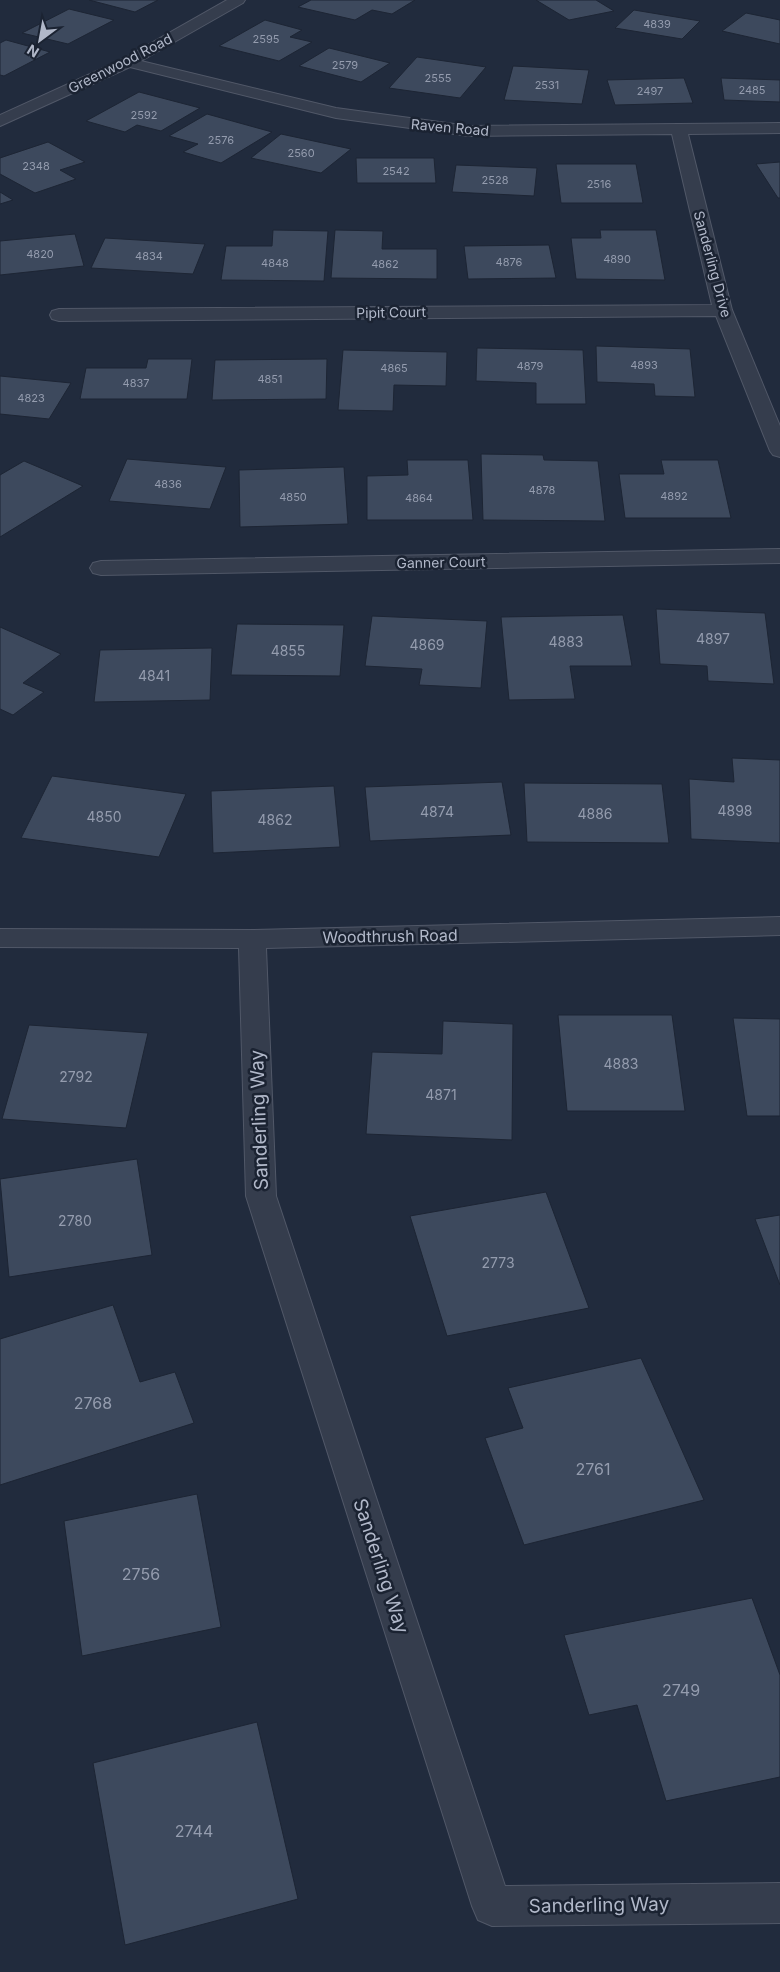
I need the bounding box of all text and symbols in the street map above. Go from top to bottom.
north arrow [15,15,65,65]
house number: 4839 [643,17,671,31]
street label: Greenwood Road [65,29,175,97]
house number: 2595 [253,32,280,46]
text: N [24,41,42,61]
house number: 2579 [332,58,358,72]
house number: 2555 [425,71,452,85]
house number: 2531 [535,78,559,92]
house number: 2485 [738,83,766,97]
house number: 2497 [637,84,663,98]
house number: 2592 [131,108,157,122]
street label: Raven Road [410,115,490,139]
house number: 2576 [208,133,234,147]
house number: 2560 [287,146,315,160]
house number: 2348 [22,159,50,173]
house number: 2542 [382,164,410,178]
house number: 2528 [482,173,509,187]
house number: 2516 [587,177,612,191]
street label: Sanderling Drive [691,209,735,319]
house number: 4820 [26,247,54,261]
house number: 4834 [135,249,163,263]
house number: 4890 [603,252,631,266]
house number: 4876 [496,255,523,269]
house number: 4848 [261,256,289,270]
house number: 4862 [371,257,399,271]
street label: Pipit Court [356,303,426,321]
house number: 4893 [630,358,658,372]
house number: 4879 [517,359,544,373]
house number: 4865 [380,361,408,375]
house number: 4851 [257,372,283,386]
house number: 4837 [123,376,149,390]
house number: 4823 [17,391,45,405]
house number: 4836 [154,477,182,491]
house number: 4878 [529,483,556,497]
house number: 4892 [660,489,688,503]
house number: 4850 [279,490,307,504]
house number: 4864 [405,491,433,505]
street label: Ganner Court [396,553,486,571]
house number: 4897 [696,630,730,647]
house number: 4883 [548,633,584,650]
house number: 4869 [409,636,445,653]
house number: 4855 [271,642,305,659]
house number: 4841 [138,667,170,684]
house number: 4898 [717,802,753,819]
house number: 4874 [420,803,454,820]
house number: 4886 [577,805,613,822]
house number: 4850 [86,808,122,825]
house number: 4862 [258,811,292,828]
street label: Woodthrush Road [322,925,458,947]
street label: Sanderling Way [245,1049,273,1191]
house number: 4883 [603,1055,639,1072]
house number: 2792 [59,1068,93,1085]
house number: 4871 [425,1086,457,1103]
house number: 2780 [58,1212,92,1229]
house number: 2773 [481,1254,515,1271]
house number: 2768 [74,1393,112,1413]
house number: 2761 [576,1459,611,1479]
street label: Sanderling Way [348,1496,414,1637]
house number: 2756 [122,1564,160,1584]
house number: 2749 [662,1680,700,1700]
house number: 2744 [175,1821,213,1841]
street label: Sanderling Way [529,1892,670,1918]

